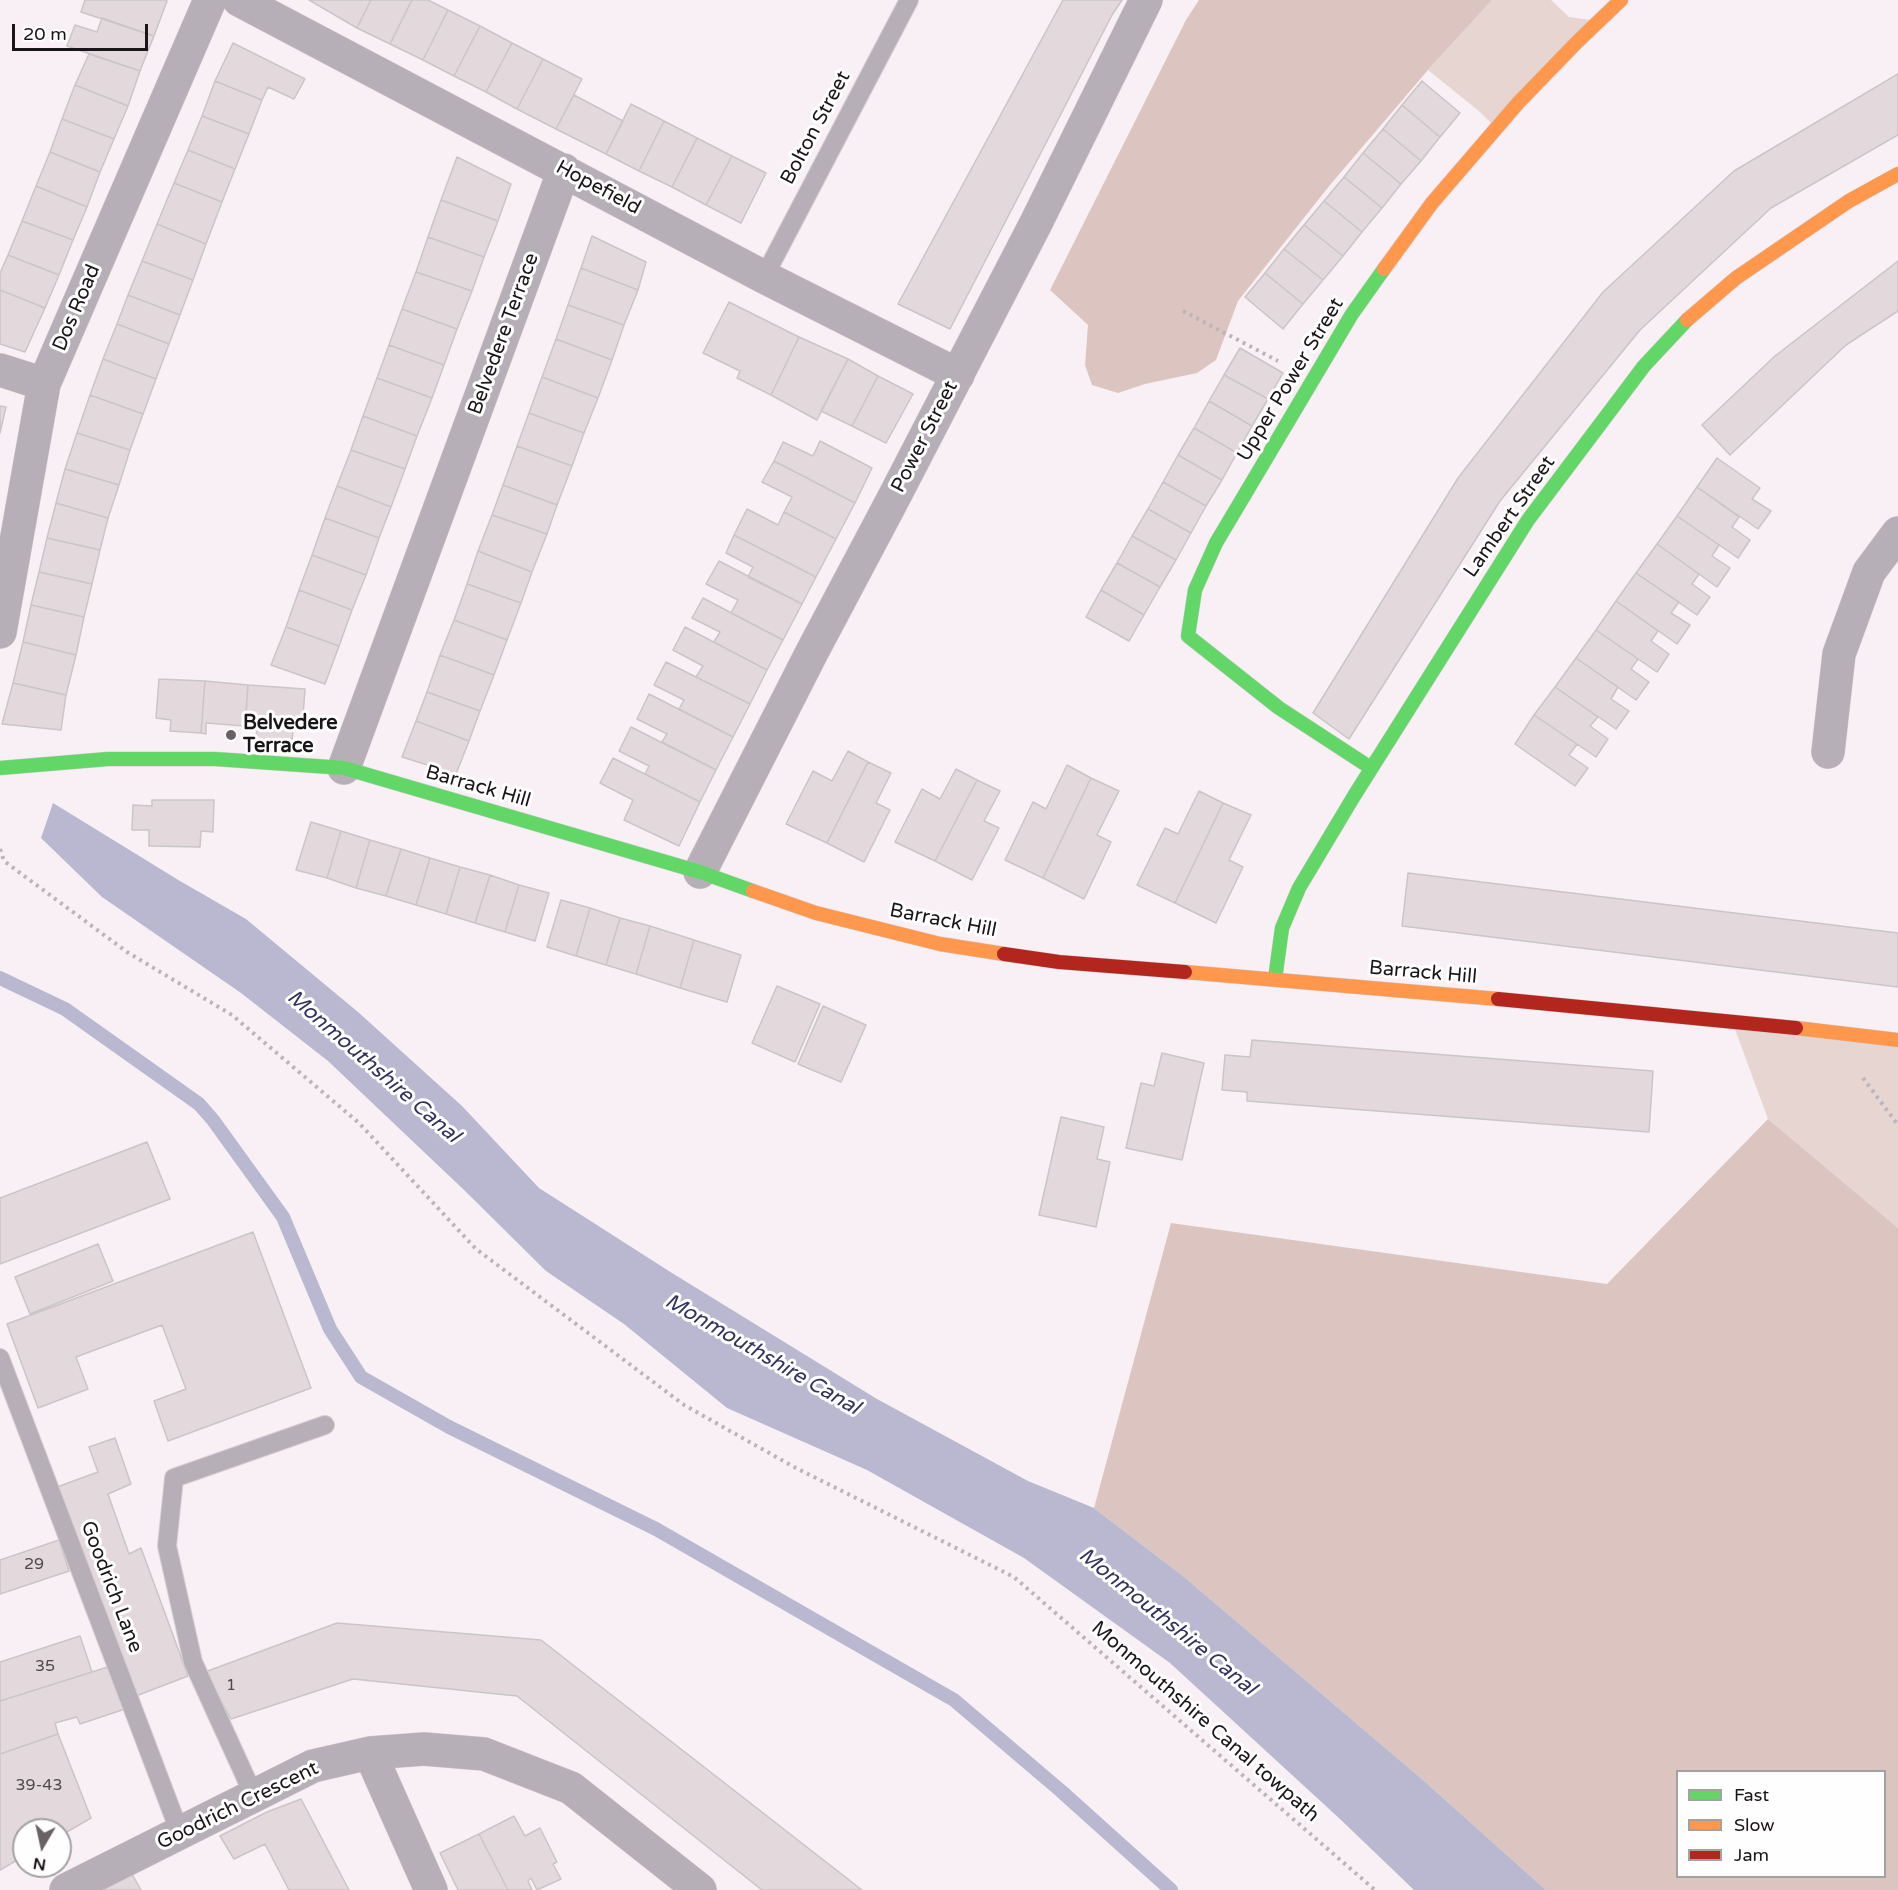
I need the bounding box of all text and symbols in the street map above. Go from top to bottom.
scale bar [15,12,152,50]
text: 20 m [23,23,67,45]
street label: Bolton Street [776,67,856,189]
street label: Hopefield [551,156,645,220]
street label: Belvedere Terrace [464,250,544,418]
street label: Dos Road [48,261,106,355]
street label: Upper Power Street [1233,294,1349,466]
street label: Power Street [887,377,963,497]
street label: Lambert Street [1459,452,1561,582]
place label: Belvedere Terrace [243,712,337,759]
marker: Belvedere Terrace [224,728,238,742]
street label: Barrack Hill [423,761,533,813]
street label: Barrack Hill [888,899,998,943]
street label: Barrack Hill [1368,956,1478,990]
water label: Monmouthshire Canal [281,985,465,1149]
water label: Monmouthshire Canal [660,1289,864,1421]
street label: Goodrich Lane [75,1518,147,1656]
water label: Monmouthshire Canal [1073,1543,1261,1701]
house number: 29 [24,1555,44,1575]
street label: Monmouthshire Canal towpath [1086,1616,1324,1828]
house number: 35 [35,1657,55,1677]
house number: 1 [226,1676,236,1696]
street label: Goodrich Crescent [154,1757,322,1855]
legend [1676,1770,1886,1878]
house number: 39-43 [16,1776,62,1796]
text: Fast [1734,1784,1769,1806]
text: Slow [1734,1814,1775,1836]
north arrow [12,1818,72,1878]
text: Jam [1734,1844,1769,1866]
text: N [32,1853,47,1875]

